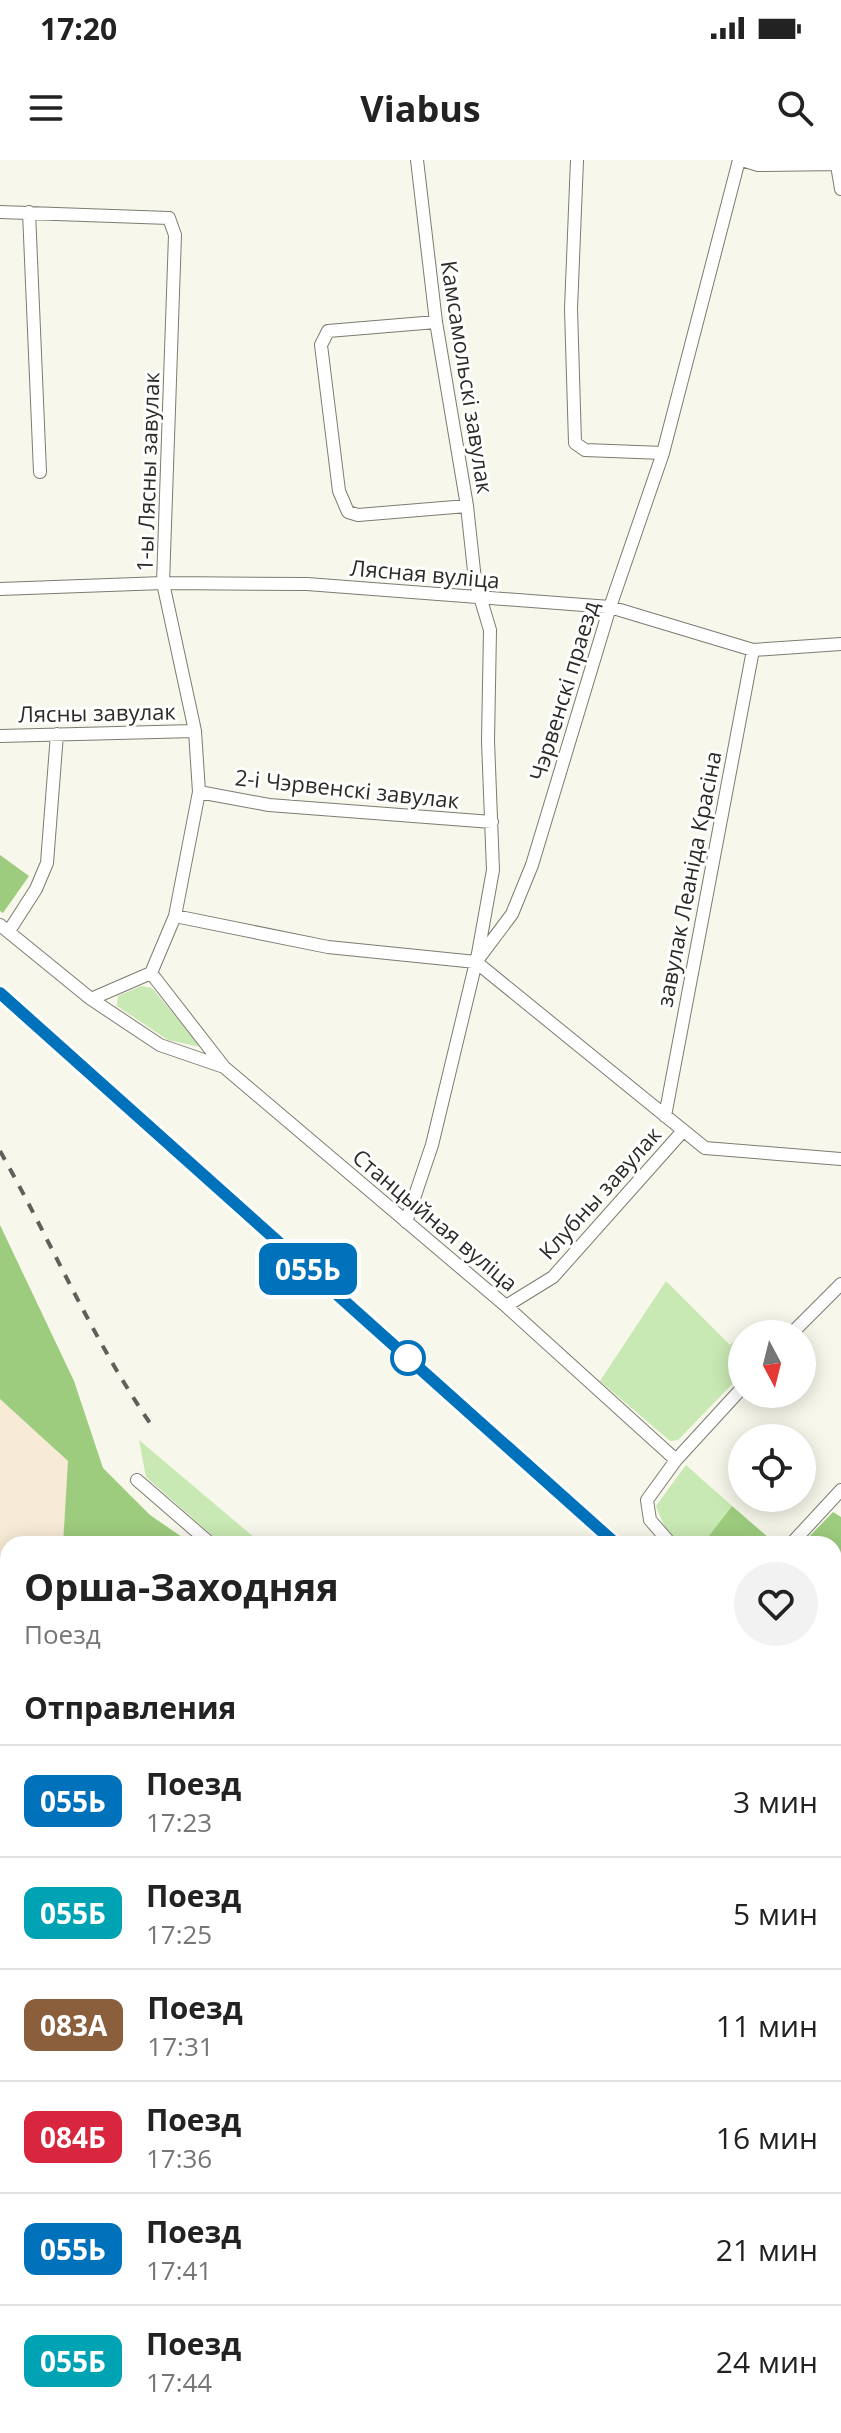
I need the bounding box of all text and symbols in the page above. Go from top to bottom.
text: 17:20 [40,8,117,49]
text: Viabus [360,84,481,133]
icon: menu [24,86,68,130]
icon: search [773,86,817,130]
street label: Камсамольскі завулак [435,258,501,496]
street label: 1-ы Лясны завулак [129,371,165,572]
street label: Лясная вуліца [349,552,501,594]
street label: Чэрвенскі праезд [521,597,605,784]
street label: Лясны завулак [18,696,177,728]
street label: завулак Леаніда Красіна [649,748,728,1009]
street label: 2-і Чэрвенскі завулак [234,761,461,815]
street label: Клубны завулак [531,1119,667,1265]
street label: Станцыйная вуліца [347,1141,525,1297]
line badge: 055Ь [252,1243,364,1295]
text: 055Ь [275,1250,341,1288]
north arrow [728,1320,816,1408]
map controls [728,1320,816,1512]
unlabelled marker [391,1341,425,1375]
button: locate [728,1424,816,1512]
text: Орша-Заходняя [24,1560,339,1612]
button: heart [734,1562,818,1646]
text: Поезд [24,1616,101,1652]
text: Отправления [24,1687,236,1728]
text: Поезд [146,1763,241,1804]
text: 3 мин [733,1781,818,1822]
text: 055Ь [40,1782,106,1820]
text: 17:23 [146,1804,212,1840]
text: Поезд [146,1875,241,1916]
text: 5 мин [733,1893,818,1934]
text: 055Б [40,1894,106,1932]
text: 17:25 [146,1916,212,1952]
text: Поезд [147,1987,243,2028]
text: 11 мин [716,2005,818,2046]
text: 083А [40,2006,107,2044]
text: 17:31 [147,2028,214,2064]
text: Поезд [146,2099,241,2140]
text: 16 мин [716,2117,818,2158]
text: 084Б [40,2118,106,2156]
text: 17:36 [146,2140,212,2176]
text: Поезд [146,2211,241,2252]
text: 21 мин [716,2229,818,2270]
text: 055Ь [40,2230,106,2268]
text: 17:41 [146,2252,212,2288]
text: Поезд [146,2323,241,2364]
text: 24 мин [716,2341,818,2382]
text: 055Б [40,2342,106,2380]
text: 17:44 [146,2364,212,2400]

